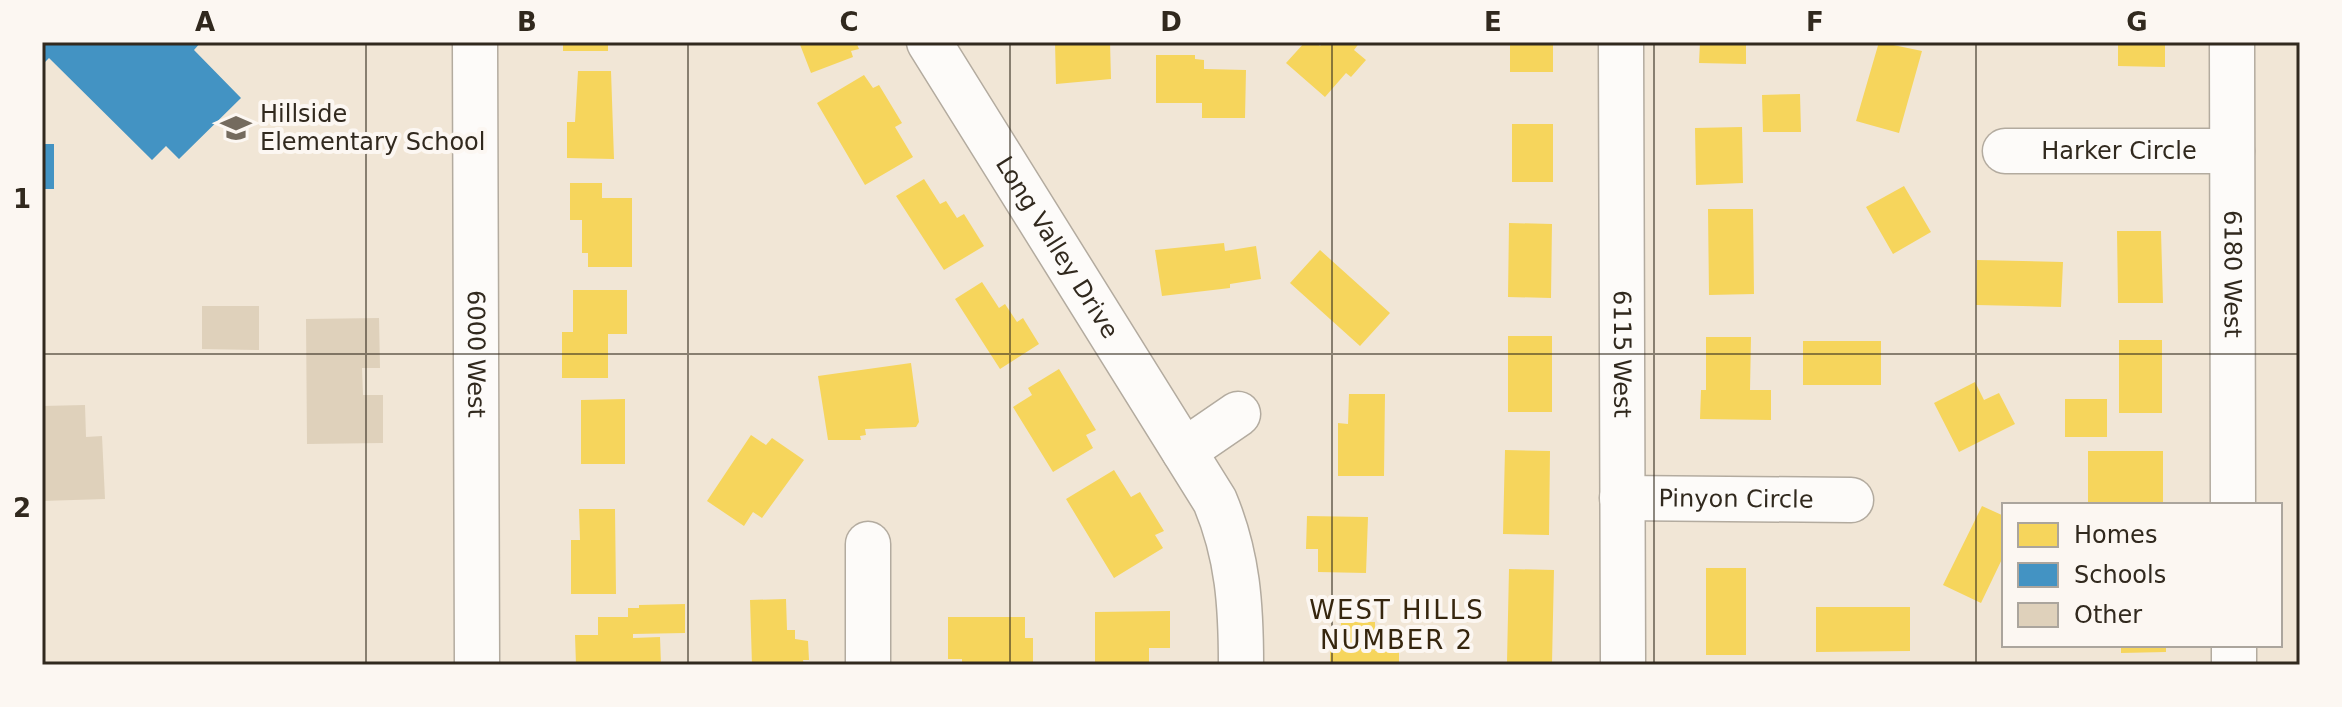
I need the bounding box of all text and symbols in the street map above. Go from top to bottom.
text: A [195,7,215,37]
text: B [517,7,537,37]
text: C [839,7,859,37]
text: D [1160,7,1182,37]
text: E [1484,7,1502,37]
text: F [1806,7,1824,37]
text: G [2126,7,2148,37]
place label: Hillside Elementary School [260,100,485,156]
school or university icon: Hillside Elementary School [219,111,253,145]
street label: Harker Circle [2041,137,2197,165]
street label: Long Valley Drive [990,151,1124,343]
text: 1 [13,184,31,214]
street label: 6180 West [2218,210,2247,338]
street label: 6000 West [462,290,490,418]
street label: 6115 West [1608,290,1636,418]
street label: Pinyon Circle [1658,484,1814,514]
text: 2 [13,493,31,523]
legend [2002,503,2282,647]
text: Homes [2074,521,2157,549]
text: Schools [2074,561,2166,589]
district label: WEST HILLS NUMBER 2 [1309,595,1485,655]
text: Other [2074,601,2142,629]

